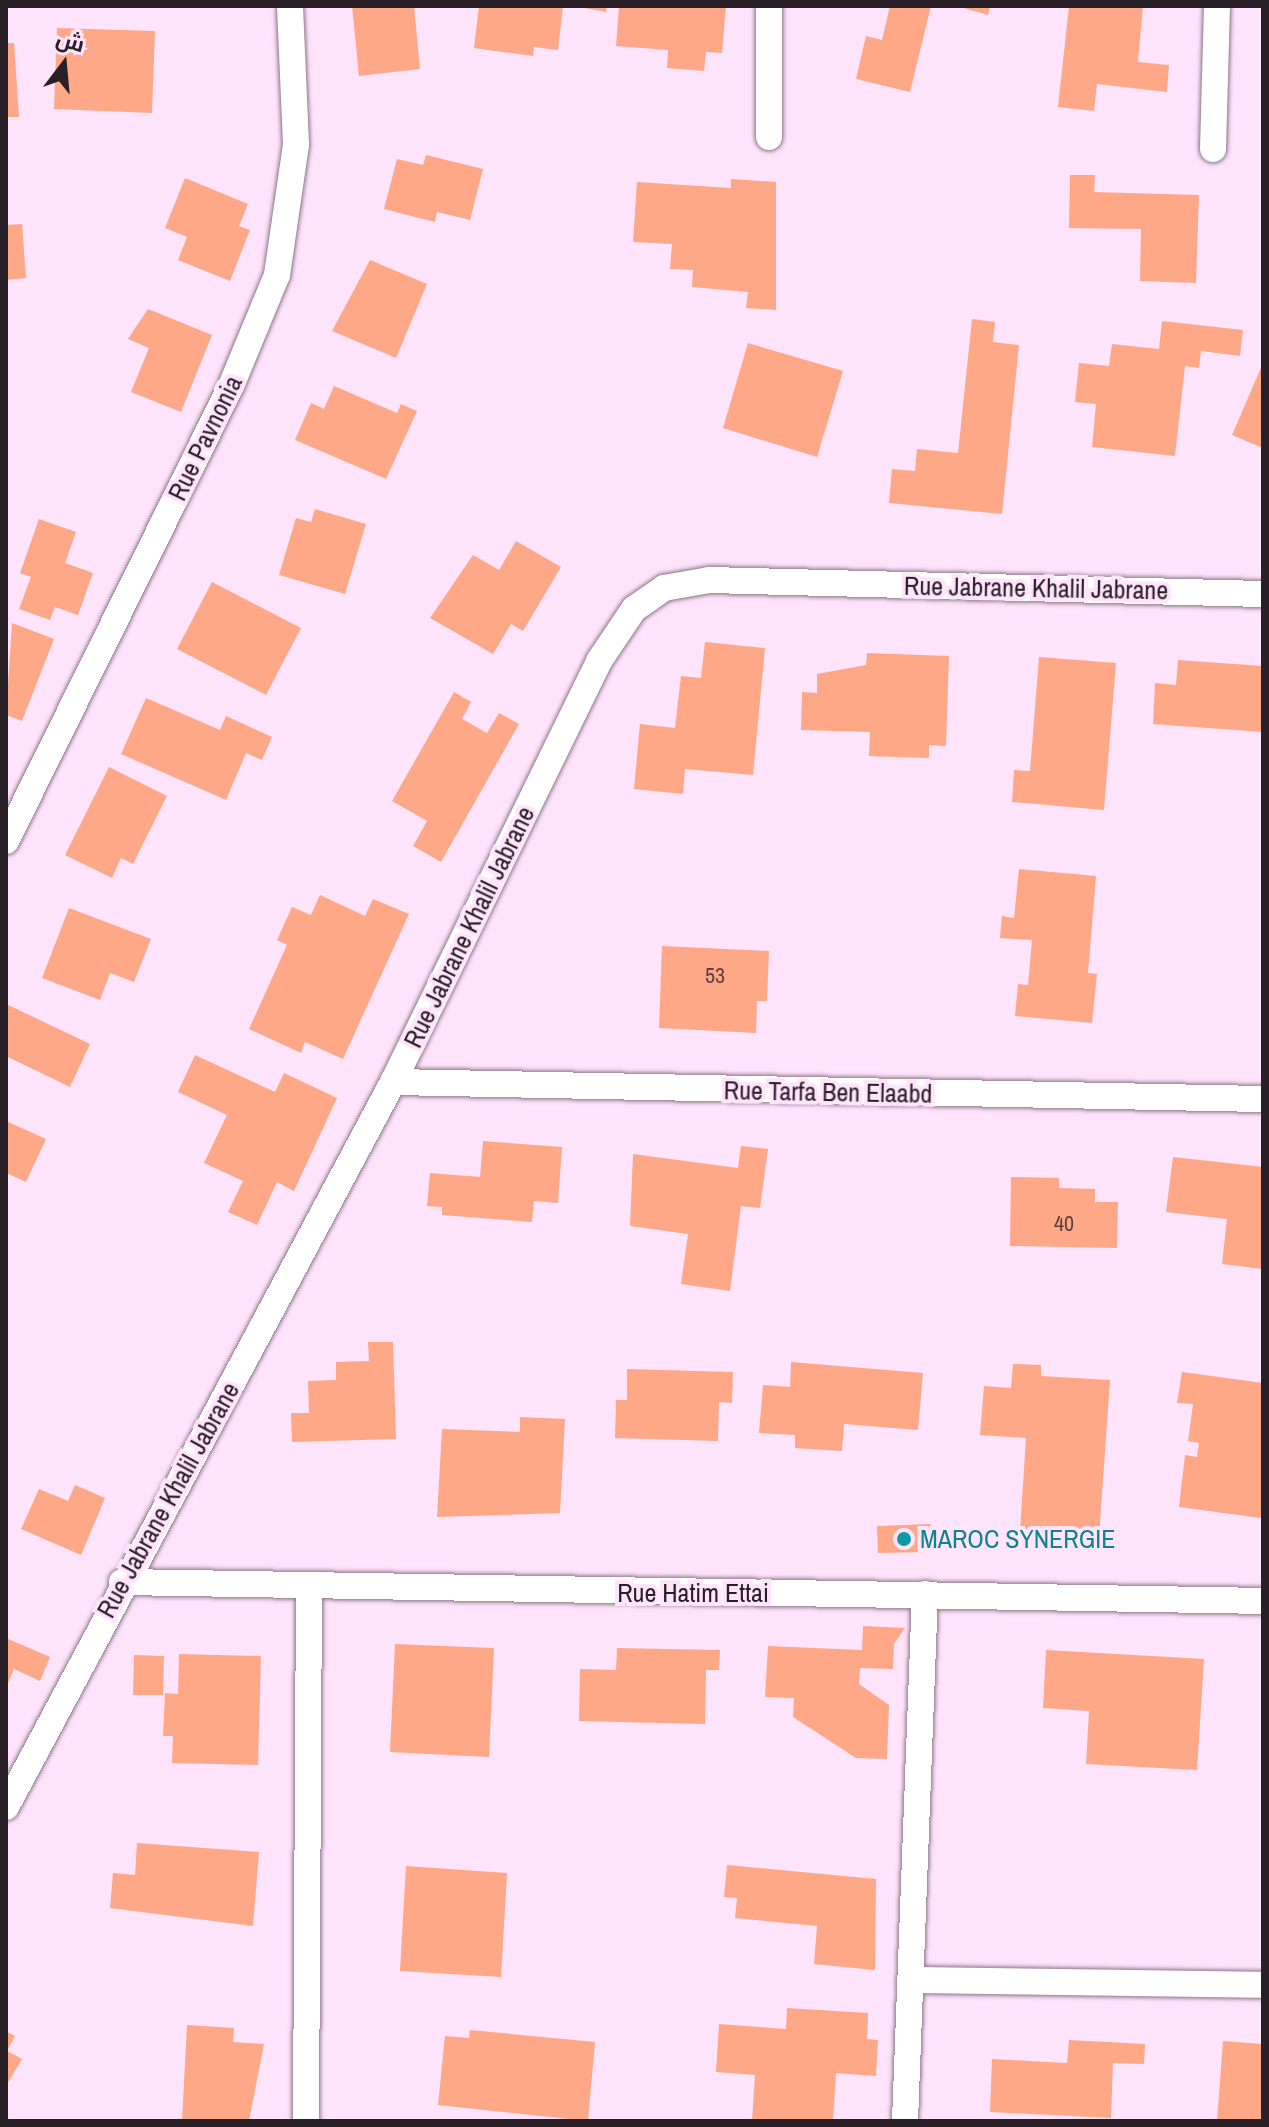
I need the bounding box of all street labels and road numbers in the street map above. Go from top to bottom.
street label: Rue Pavnonia [161,370,249,506]
street label: Rue Jabrane Khalil Jabrane [904,570,1168,606]
street label: Rue Jabrane Khalil Jabrane [397,801,541,1053]
street label: Rue Tarfa Ben Elaabd [723,1075,933,1109]
street label: Rue Jabrane Khalil Jabrane [90,1377,246,1623]
street label: Rue Hatim Ettai [617,1577,769,1609]

